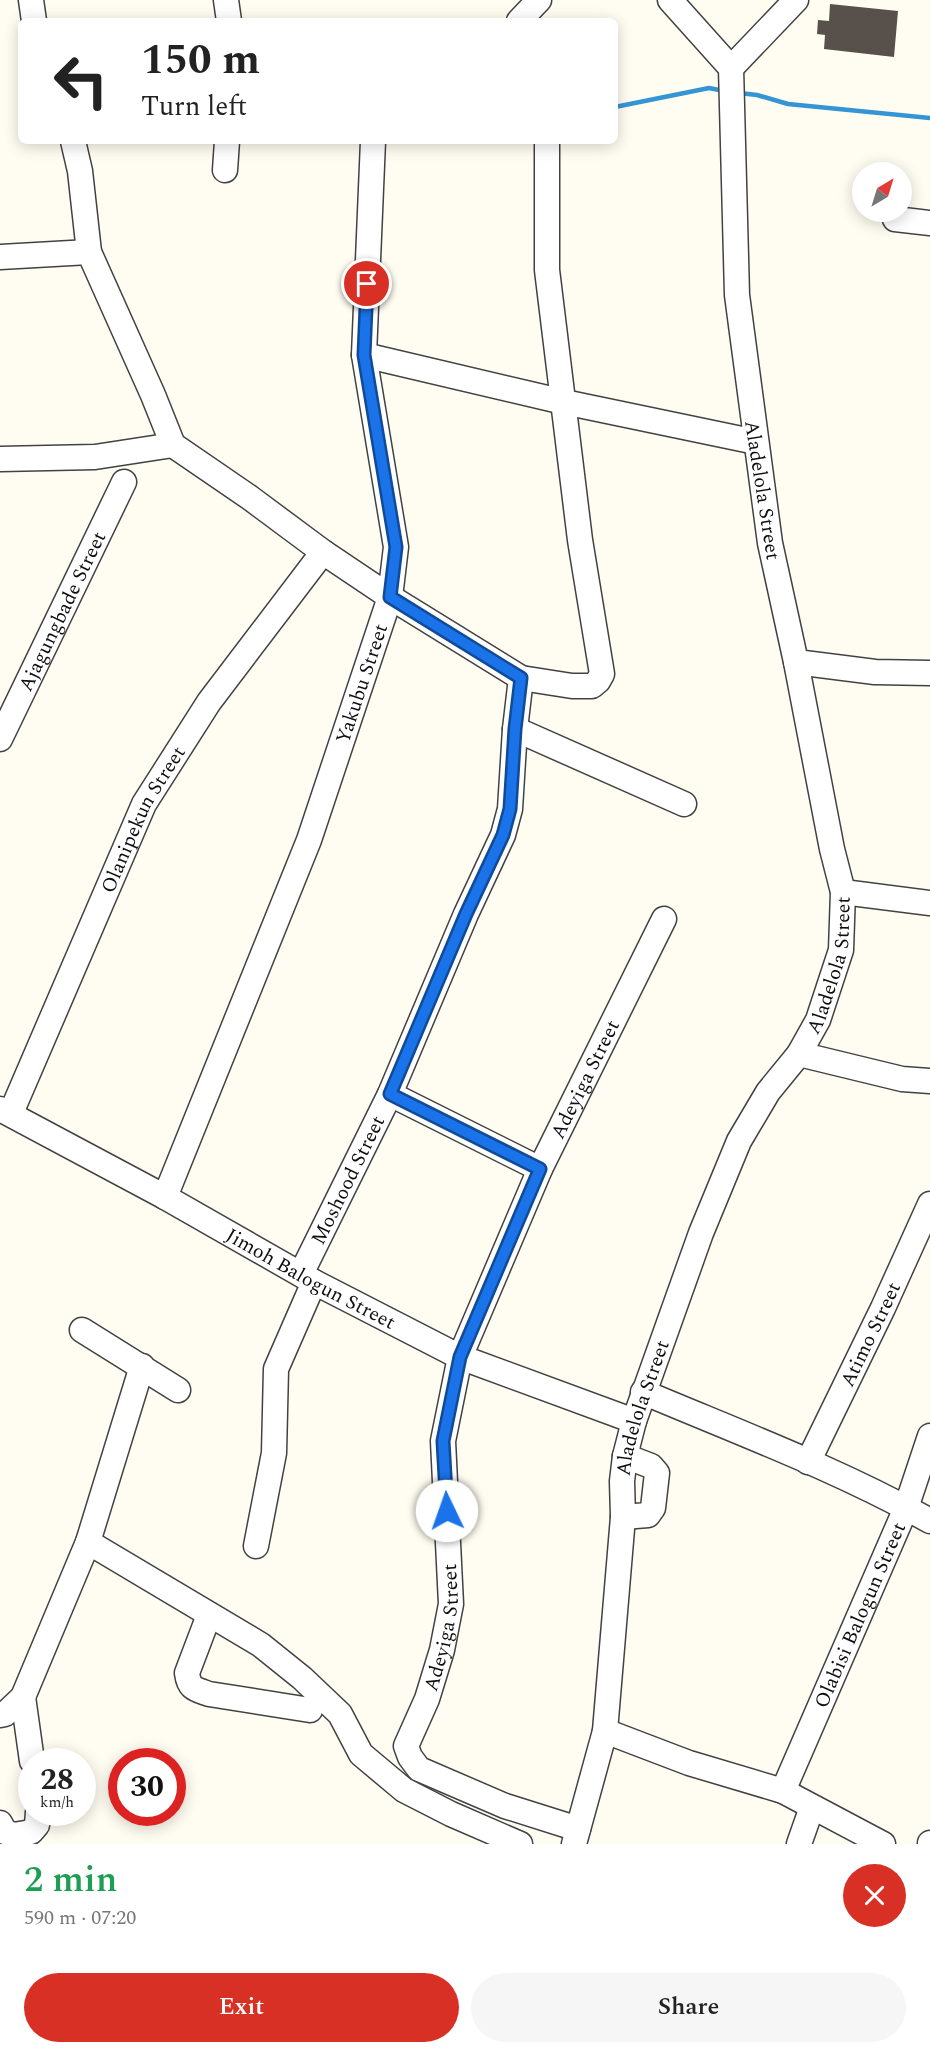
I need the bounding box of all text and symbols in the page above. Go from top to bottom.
text: 150 m [141,29,260,92]
icon: left [42,42,120,120]
text: Turn left [141,86,247,128]
north arrow [852,162,912,222]
map controls [852,162,912,222]
pin [341,258,392,309]
icon: arrive [350,267,383,300]
street label: Aladelola Street [736,418,788,562]
street label: Ajagungbade Street [11,526,114,697]
street label: Yakubu Street [328,620,396,748]
street label: Olanipekun Street [93,740,193,898]
street label: Aladelola Street [799,896,859,1040]
street label: Adeyiga Street [543,1015,628,1144]
street label: Moshood Street [304,1111,393,1250]
street label: Jimoh Balogun Street [220,1221,401,1337]
street label: Atimo Street [833,1277,909,1392]
street label: Aladelola Street [609,1336,678,1478]
position arrow [415,1479,479,1543]
street label: Olabisi Balogun Street [807,1518,914,1713]
street label: Adeyiga Street [416,1563,467,1695]
speed limit sign: 30 [108,1748,186,1826]
text: 28 [40,1757,74,1803]
text: km/h [40,1791,74,1814]
text: 2 min [24,1853,117,1908]
button: close [843,1864,906,1927]
text: 590 m · 07:20 [24,1903,136,1933]
button: Exit [24,1973,459,2042]
button: Share [471,1973,906,2042]

